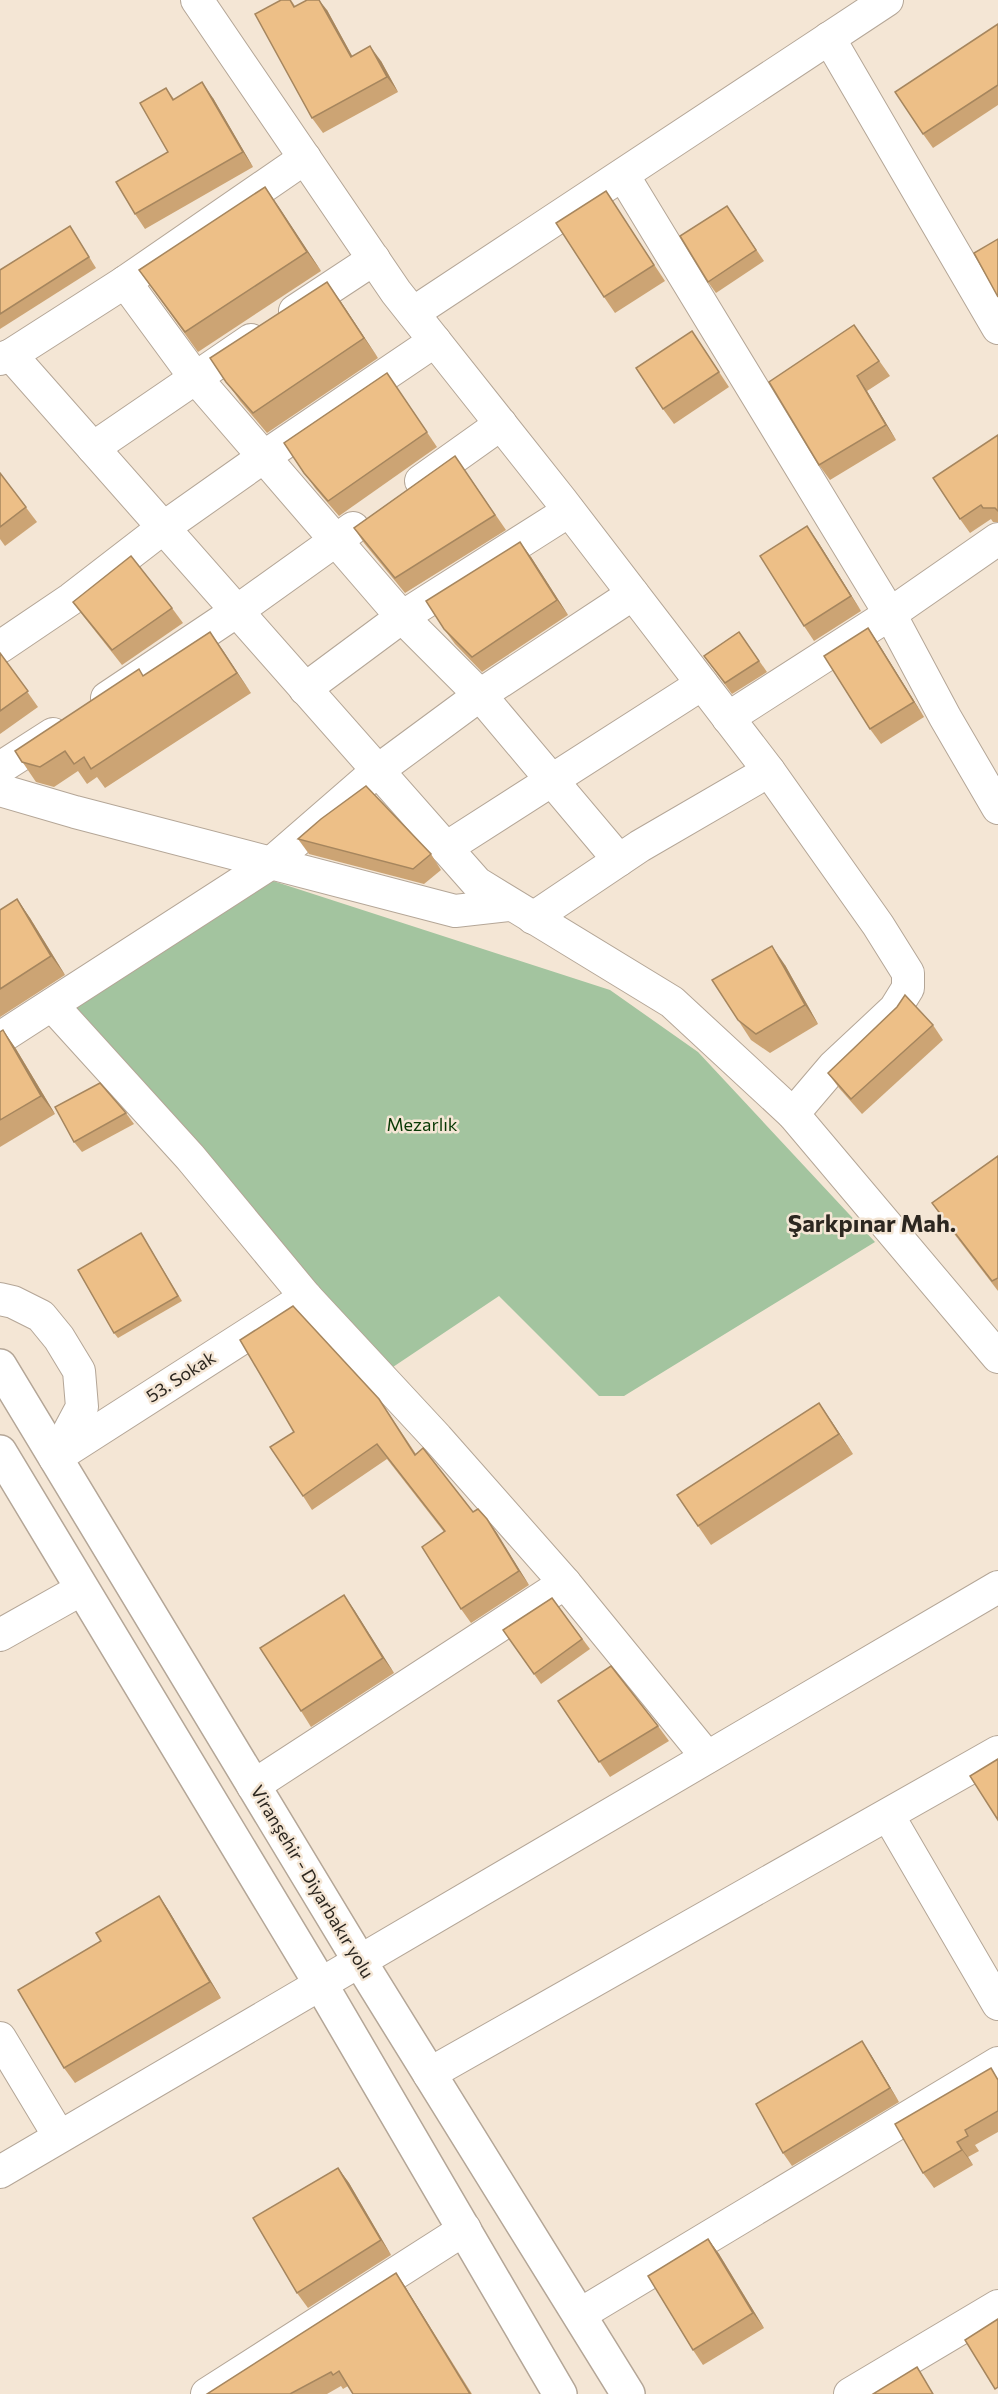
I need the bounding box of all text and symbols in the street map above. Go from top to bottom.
park label: Mezarlık [386,1113,458,1135]
district label: Şarkpınar Mah. [788,1208,956,1237]
street label: 53. Sokak [142,1345,219,1407]
street label: Viranşehir - Diyarbakır yolu [246,1781,379,1982]

